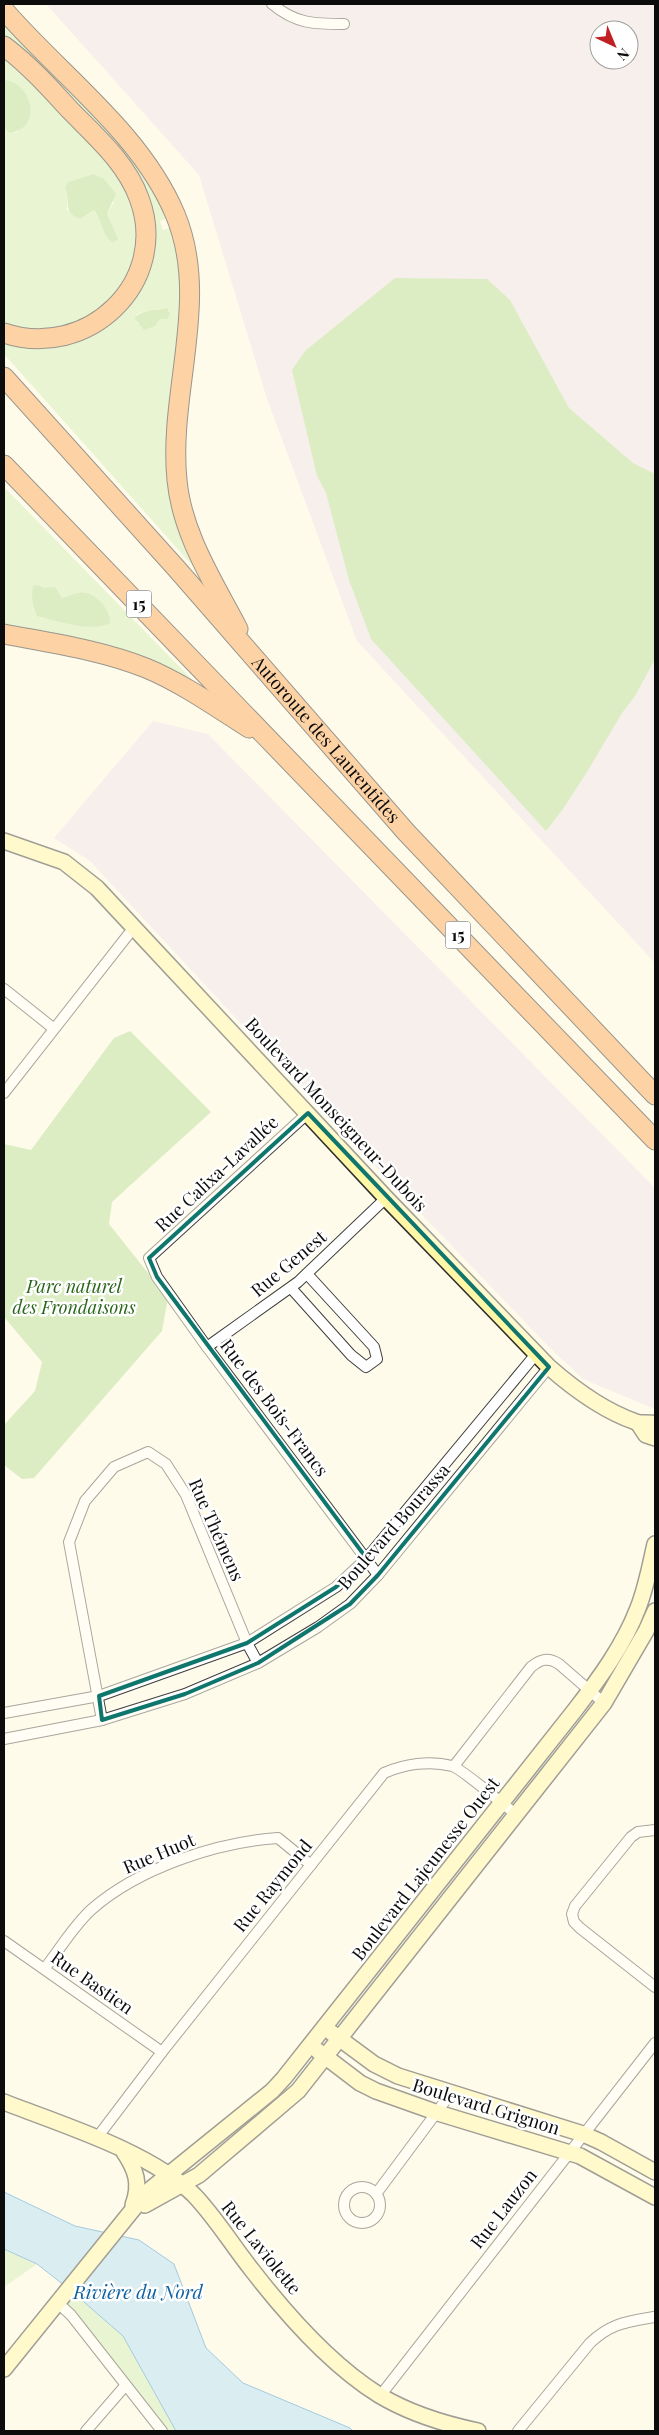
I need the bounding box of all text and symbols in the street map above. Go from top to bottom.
north arrow [589,20,639,70]
text: N [613,44,634,65]
road number: 15 [126,590,152,618]
street label: Autoroute des Laurentides [246,650,406,828]
road number: 15 [446,922,470,948]
street label: Boulevard Monseigneur-Dubois [240,1012,433,1217]
street label: Rue Calixa-Lavallée [150,1110,283,1237]
street label: Rue Genest [246,1224,332,1302]
park label: Parc naturel des Frondaisons [12,1274,136,1319]
street label: Rue des Bois-Francs [215,1334,334,1481]
street label: Boulevard Bourassa [332,1458,455,1594]
street label: Rue Thémens [184,1474,250,1585]
street label: Boulevard Lajeunesse Ouest [346,1771,505,1965]
street label: Rue Huot [119,1827,199,1879]
street label: Rue Raymond [228,1834,317,1937]
street label: Rue Bastien [47,1945,139,2020]
street label: Boulevard Grignon [410,2072,563,2140]
street label: Rue Lauzon [465,2163,542,2253]
street label: Rue Laviolette [217,2195,307,2299]
water label: Rivière du Nord [72,2278,204,2304]

